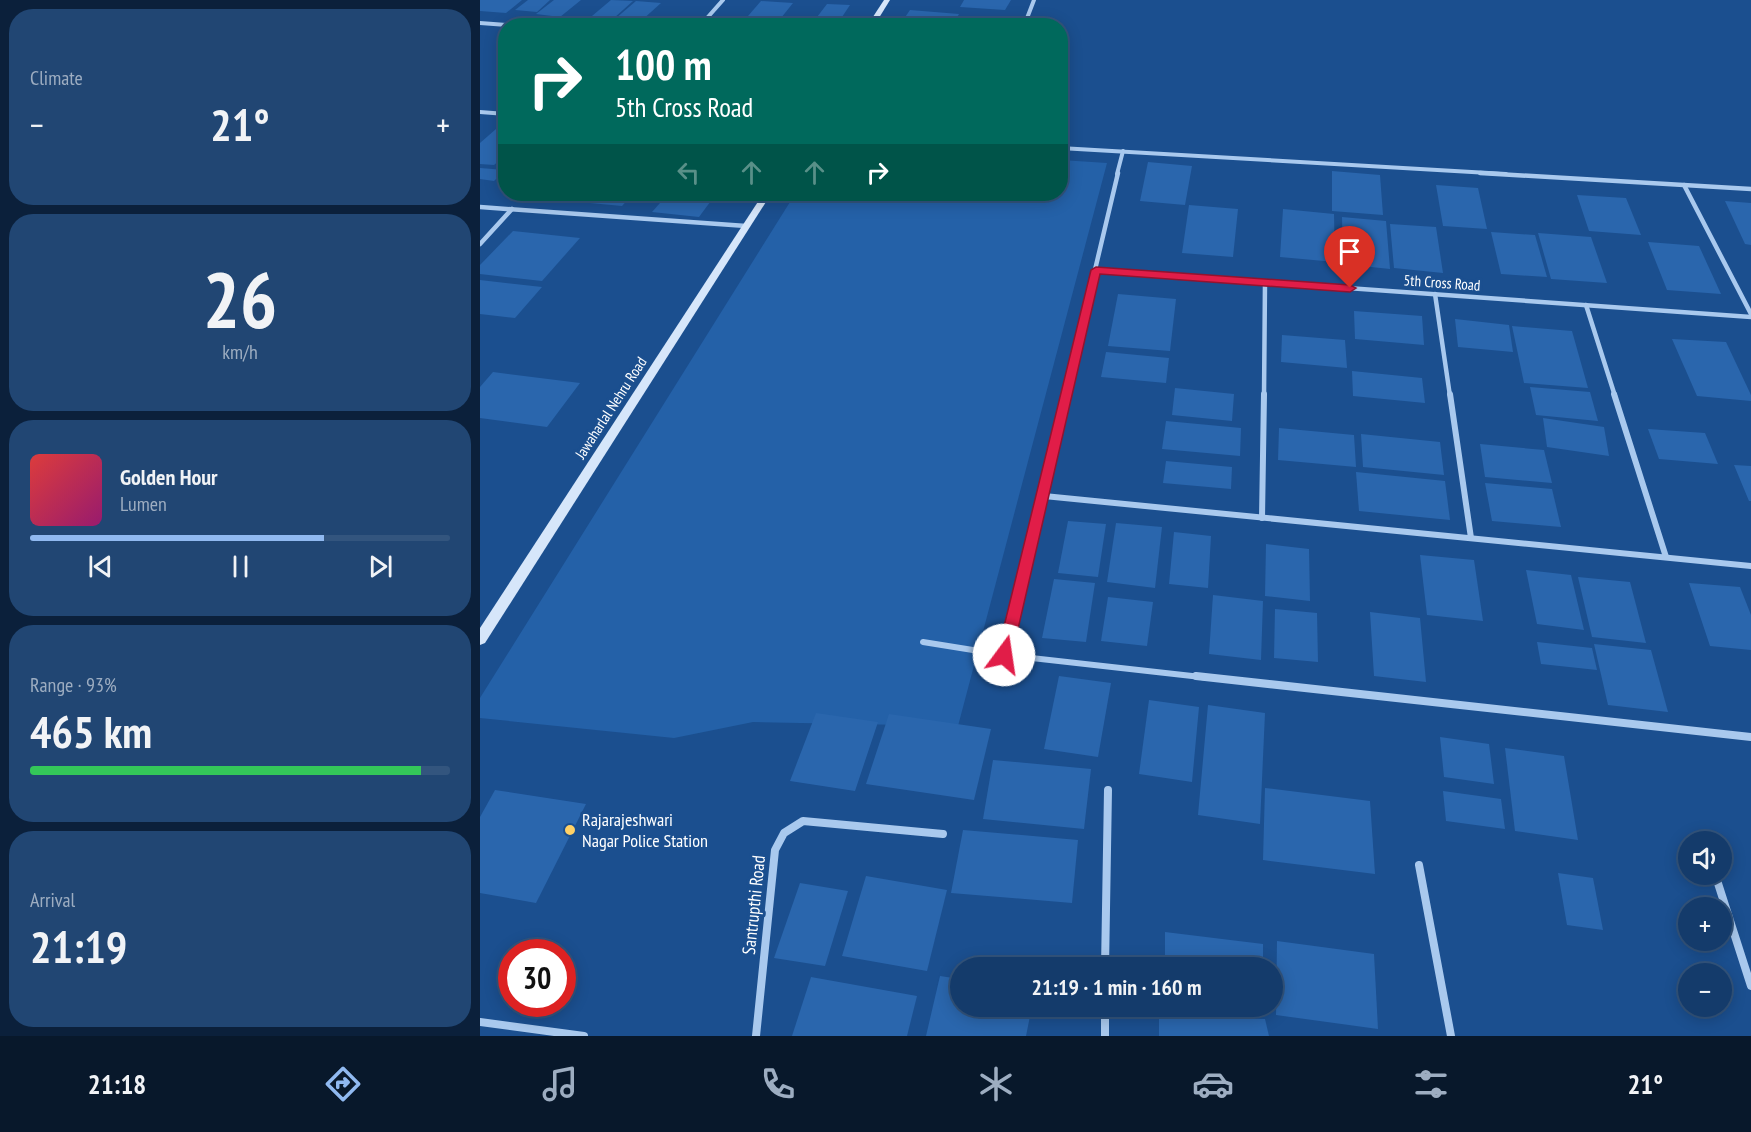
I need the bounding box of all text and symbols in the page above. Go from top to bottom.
text: 100 m [615,37,712,92]
icon: right [516,42,594,120]
text: Climate [30,65,83,91]
text: 5th Cross Road [615,90,753,124]
text: 21° [210,95,270,153]
text: − [30,103,44,146]
text: + [436,103,450,146]
icon: left [672,156,705,189]
icon: ahead [735,156,768,189]
icon: ahead [798,156,831,189]
icon: right [861,156,894,189]
pin [1324,226,1375,288]
icon: arrive [1333,235,1366,268]
text: 26 [203,249,277,350]
street label: 5th Cross Road [1403,270,1481,295]
text: km/h [222,339,258,365]
street label: Jawaharlal Nehru Road [570,353,651,463]
text: Golden Hour [120,463,218,491]
text: Lumen [120,491,167,517]
icon: previous [84,550,117,583]
icon: pause [224,550,257,583]
icon: next [364,550,397,583]
position arrow [972,623,1036,687]
text: Range · 93% [30,672,117,698]
text: 465 km [30,702,152,760]
place label: Rajarajeshwari Nagar Police Station [582,808,708,852]
marker: Rajarajeshwari Nagar Police Station [563,823,577,837]
map controls [1678,831,1732,1017]
button: sound [1678,831,1732,885]
street label: Santrupthi Road [737,854,770,956]
text: Arrival [30,887,75,913]
button: + [1678,897,1732,951]
text: 21:19 [30,917,127,975]
speed limit sign: 30 [498,939,576,1017]
button: − [1678,963,1732,1017]
text: 21:19 · 1 min · 160 m [1031,973,1202,1001]
icon: directions [322,1063,364,1105]
icon: music [539,1063,581,1105]
icon: phone [757,1063,799,1105]
icon: climate [975,1063,1017,1105]
icon: car [1192,1063,1234,1105]
icon: filters [1410,1063,1452,1105]
text: 21:18 [88,1067,146,1101]
text: 21° [1627,1067,1663,1101]

